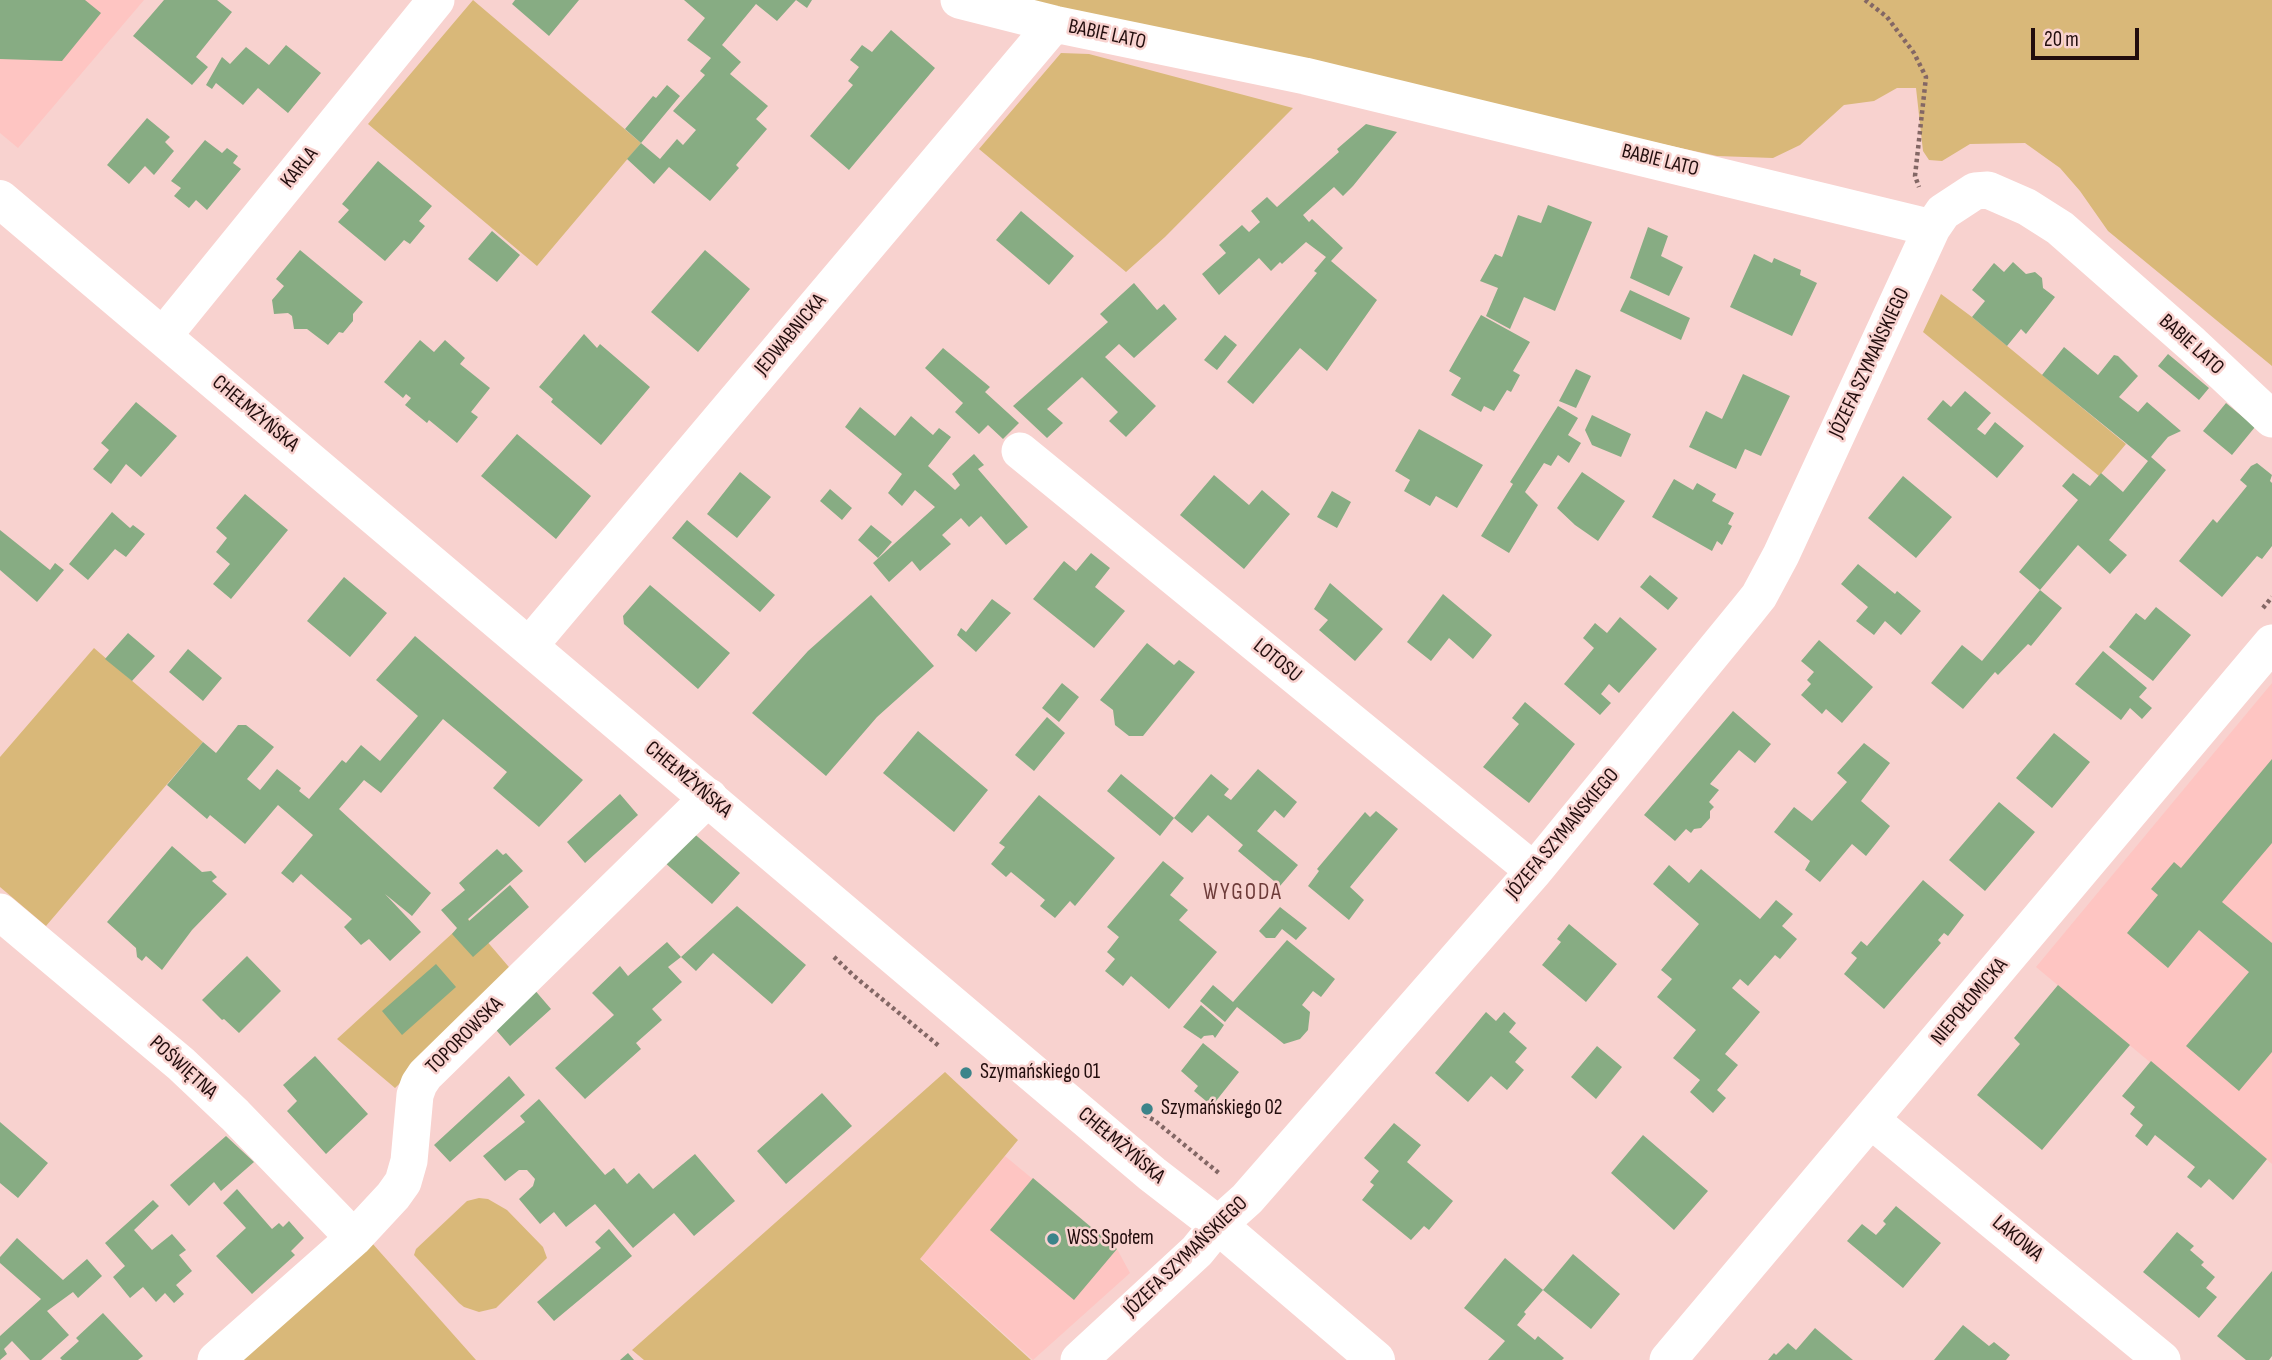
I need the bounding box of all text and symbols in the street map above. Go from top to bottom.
scale bar [2034,14,2142,58]
street label: BABIE LATO [1066,15,1148,55]
text: 20 m [2044,27,2079,52]
street label: BABIE LATO [1619,139,1701,183]
street label: KARLA [276,143,324,193]
street label: JÓZEFA SZYMAŃSKIEGO [1824,284,1916,442]
street label: JEDWABNICKA [750,289,832,381]
street label: BABIE LATO [2153,309,2229,381]
street label: CHEŁMŻYŃSKA [206,370,304,458]
street label: LOTOSU [1248,634,1306,688]
street label: CHEŁMŻYŃSKA [639,736,737,824]
street label: JÓZEFA SZYMAŃSKIEGO [1501,764,1625,904]
district label: WYGODA [1204,879,1282,907]
street label: NIEPOŁOMICKA [1926,953,2014,1051]
street label: TOPOROWSKA [421,992,509,1080]
street label: POŚWIĘTNA [144,1031,222,1105]
place label: Szymańskiego 01 [980,1060,1100,1086]
marker: Szymańskiego 01 [958,1065,974,1081]
place label: Szymańskiego 02 [1161,1096,1283,1122]
marker: Szymańskiego 02 [1139,1101,1155,1117]
street label: CHEŁMŻYŃSKA [1072,1102,1170,1190]
street label: JÓZEFA SZYMAŃSKIEGO [1119,1191,1253,1323]
street label: LAKOWA [1986,1211,2048,1267]
place label: WSS Społem [1067,1226,1154,1252]
marker: WSS Społem [1045,1231,1061,1247]

